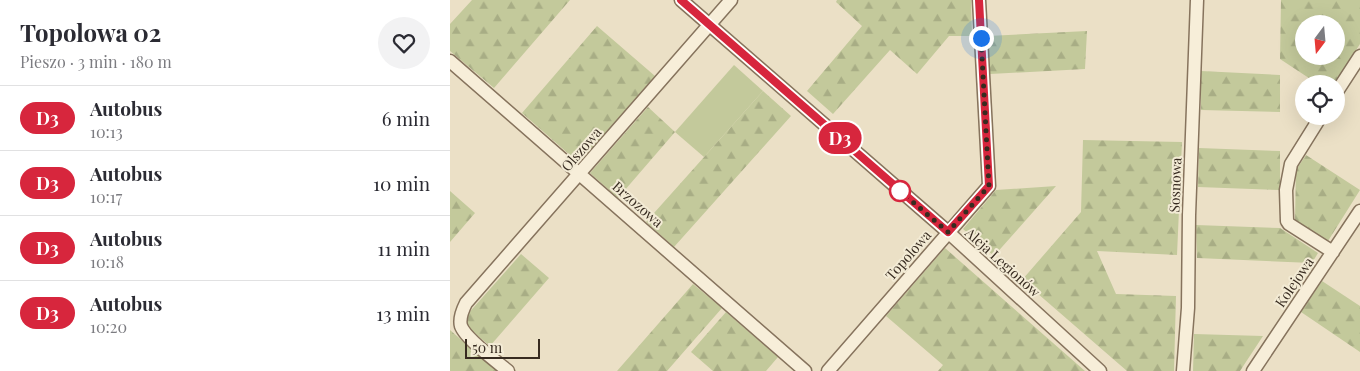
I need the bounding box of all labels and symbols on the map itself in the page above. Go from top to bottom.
north arrow [1295,15,1345,65]
your location [969,26,994,51]
line badge: D3 [818,122,862,154]
street label: Olszowa [557,123,605,175]
street label: Sosnowa [1165,157,1185,213]
street label: Brzozowa [609,177,667,231]
unlabelled marker [889,180,911,202]
street label: Aleja Legionów [961,222,1045,301]
street label: Topolowa [881,226,935,284]
street label: Kolejowa [1270,253,1318,311]
scale bar [465,336,540,359]

